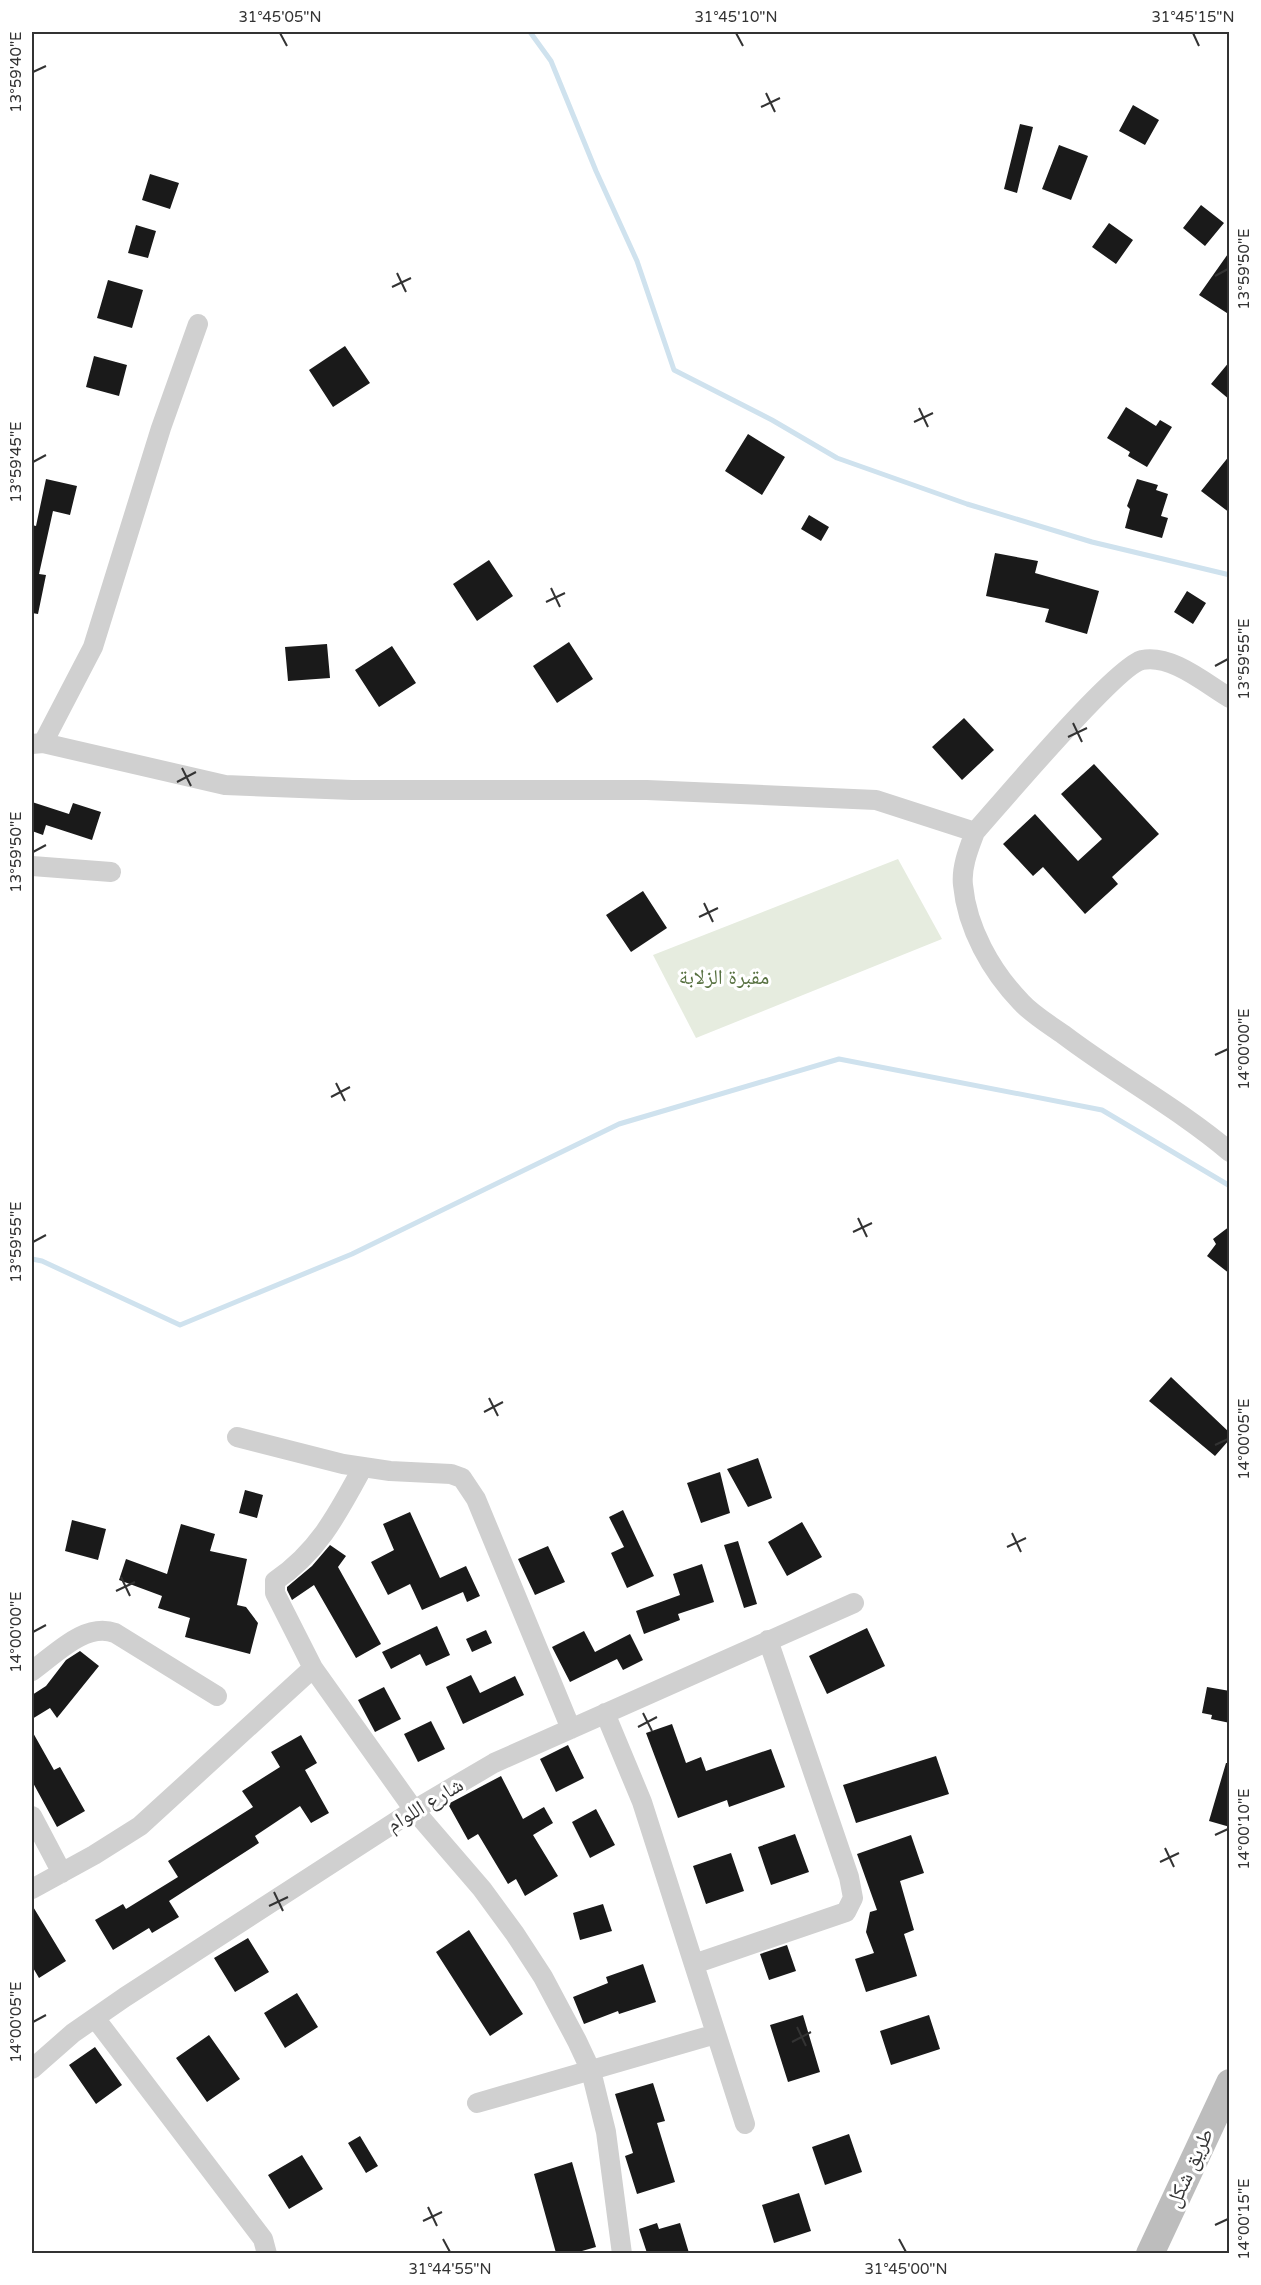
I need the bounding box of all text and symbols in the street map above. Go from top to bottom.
text: 31°45'05"N [238,8,322,26]
text: 31°45'10"N [694,8,778,26]
text: 31°45'15"N [1151,8,1235,26]
text: 13°59'40"E [7,31,25,113]
text: 13°59'50"E [1235,228,1253,310]
text: 13°59'45"E [7,421,25,503]
text: 13°59'55"E [1235,618,1253,700]
text: 13°59'50"E [7,811,25,893]
park label: مقبرة الزلابة [679,965,769,990]
text: 14°00'00"E [1235,1008,1253,1090]
text: 13°59'55"E [7,1201,25,1283]
text: 14°00'05"E [1235,1398,1253,1480]
text: 14°00'00"E [7,1591,25,1673]
street label: شارع اللوام [382,1772,468,1838]
text: 14°00'10"E [1235,1788,1253,1870]
text: 14°00'05"E [7,1981,25,2063]
street label: طريق شكل [1161,2124,1219,2212]
text: 14°00'15"E [1235,2178,1253,2260]
text: 31°44'55"N [408,2260,492,2278]
text: 31°45'00"N [864,2260,948,2278]

